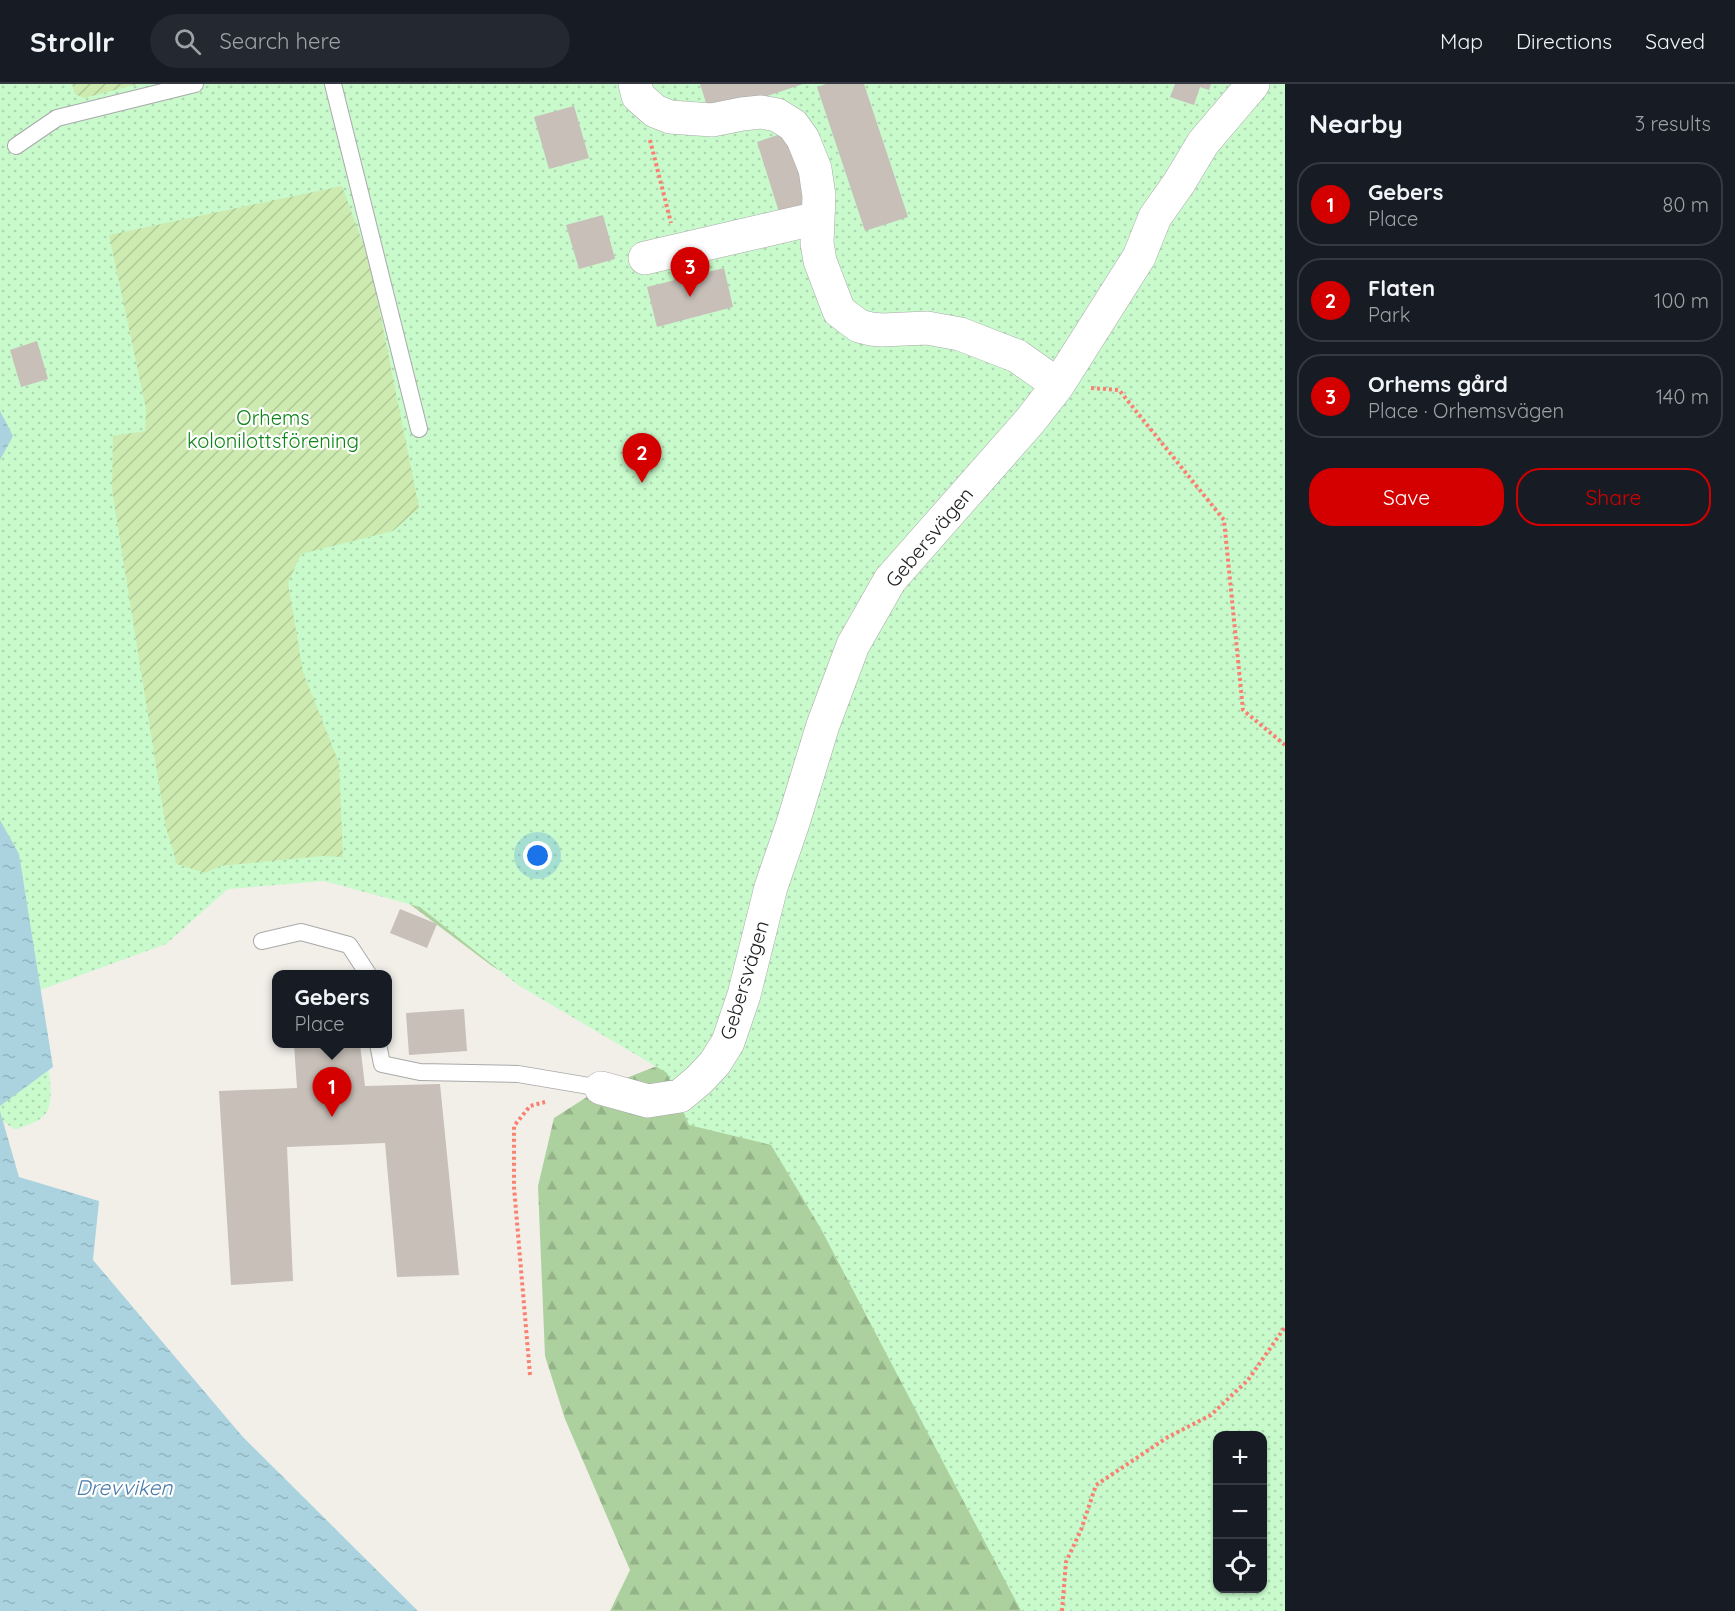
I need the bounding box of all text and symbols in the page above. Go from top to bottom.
search box [150,14,570,68]
text: Strollr [30,24,114,59]
icon: search [171,25,204,58]
text: Search here [219,27,341,55]
text: Map [1440,28,1483,54]
text: Directions [1516,28,1612,54]
text: Saved [1645,28,1705,54]
text: Nearby [1309,107,1403,140]
text: 3 results [1635,111,1711,136]
text: Gebers [1368,178,1443,206]
text: 1 [1327,192,1334,217]
text: 80 m [1663,192,1709,217]
text: Place [1368,206,1418,231]
pin: 3 [670,248,710,297]
text: Flaten [1368,274,1435,302]
text: 2 [1325,288,1336,313]
text: 100 m [1654,288,1709,313]
text: Park [1368,302,1410,327]
text: Orhems gård [1368,370,1508,398]
text: 3 [1325,384,1336,409]
text: 140 m [1656,384,1709,409]
text: Place · Orhemsvägen [1368,398,1564,423]
park label: Orhems kolonilottsförening [187,405,359,453]
pin: 2 [622,434,662,483]
button: Save [1309,468,1504,526]
button: Share [1516,468,1711,526]
street label: Gebersvägen [880,482,978,592]
your location [523,841,552,870]
street label: Gebersvägen [714,917,774,1043]
popup [272,970,392,1048]
text: Gebers [294,983,370,1011]
text: Place [294,1011,345,1036]
pin: 1 [312,1068,352,1117]
map controls [1213,1431,1267,1593]
button: + [1213,1431,1267,1485]
water label: Drevviken [75,1474,173,1500]
button: − [1213,1485,1267,1539]
button: locate [1213,1539,1267,1593]

